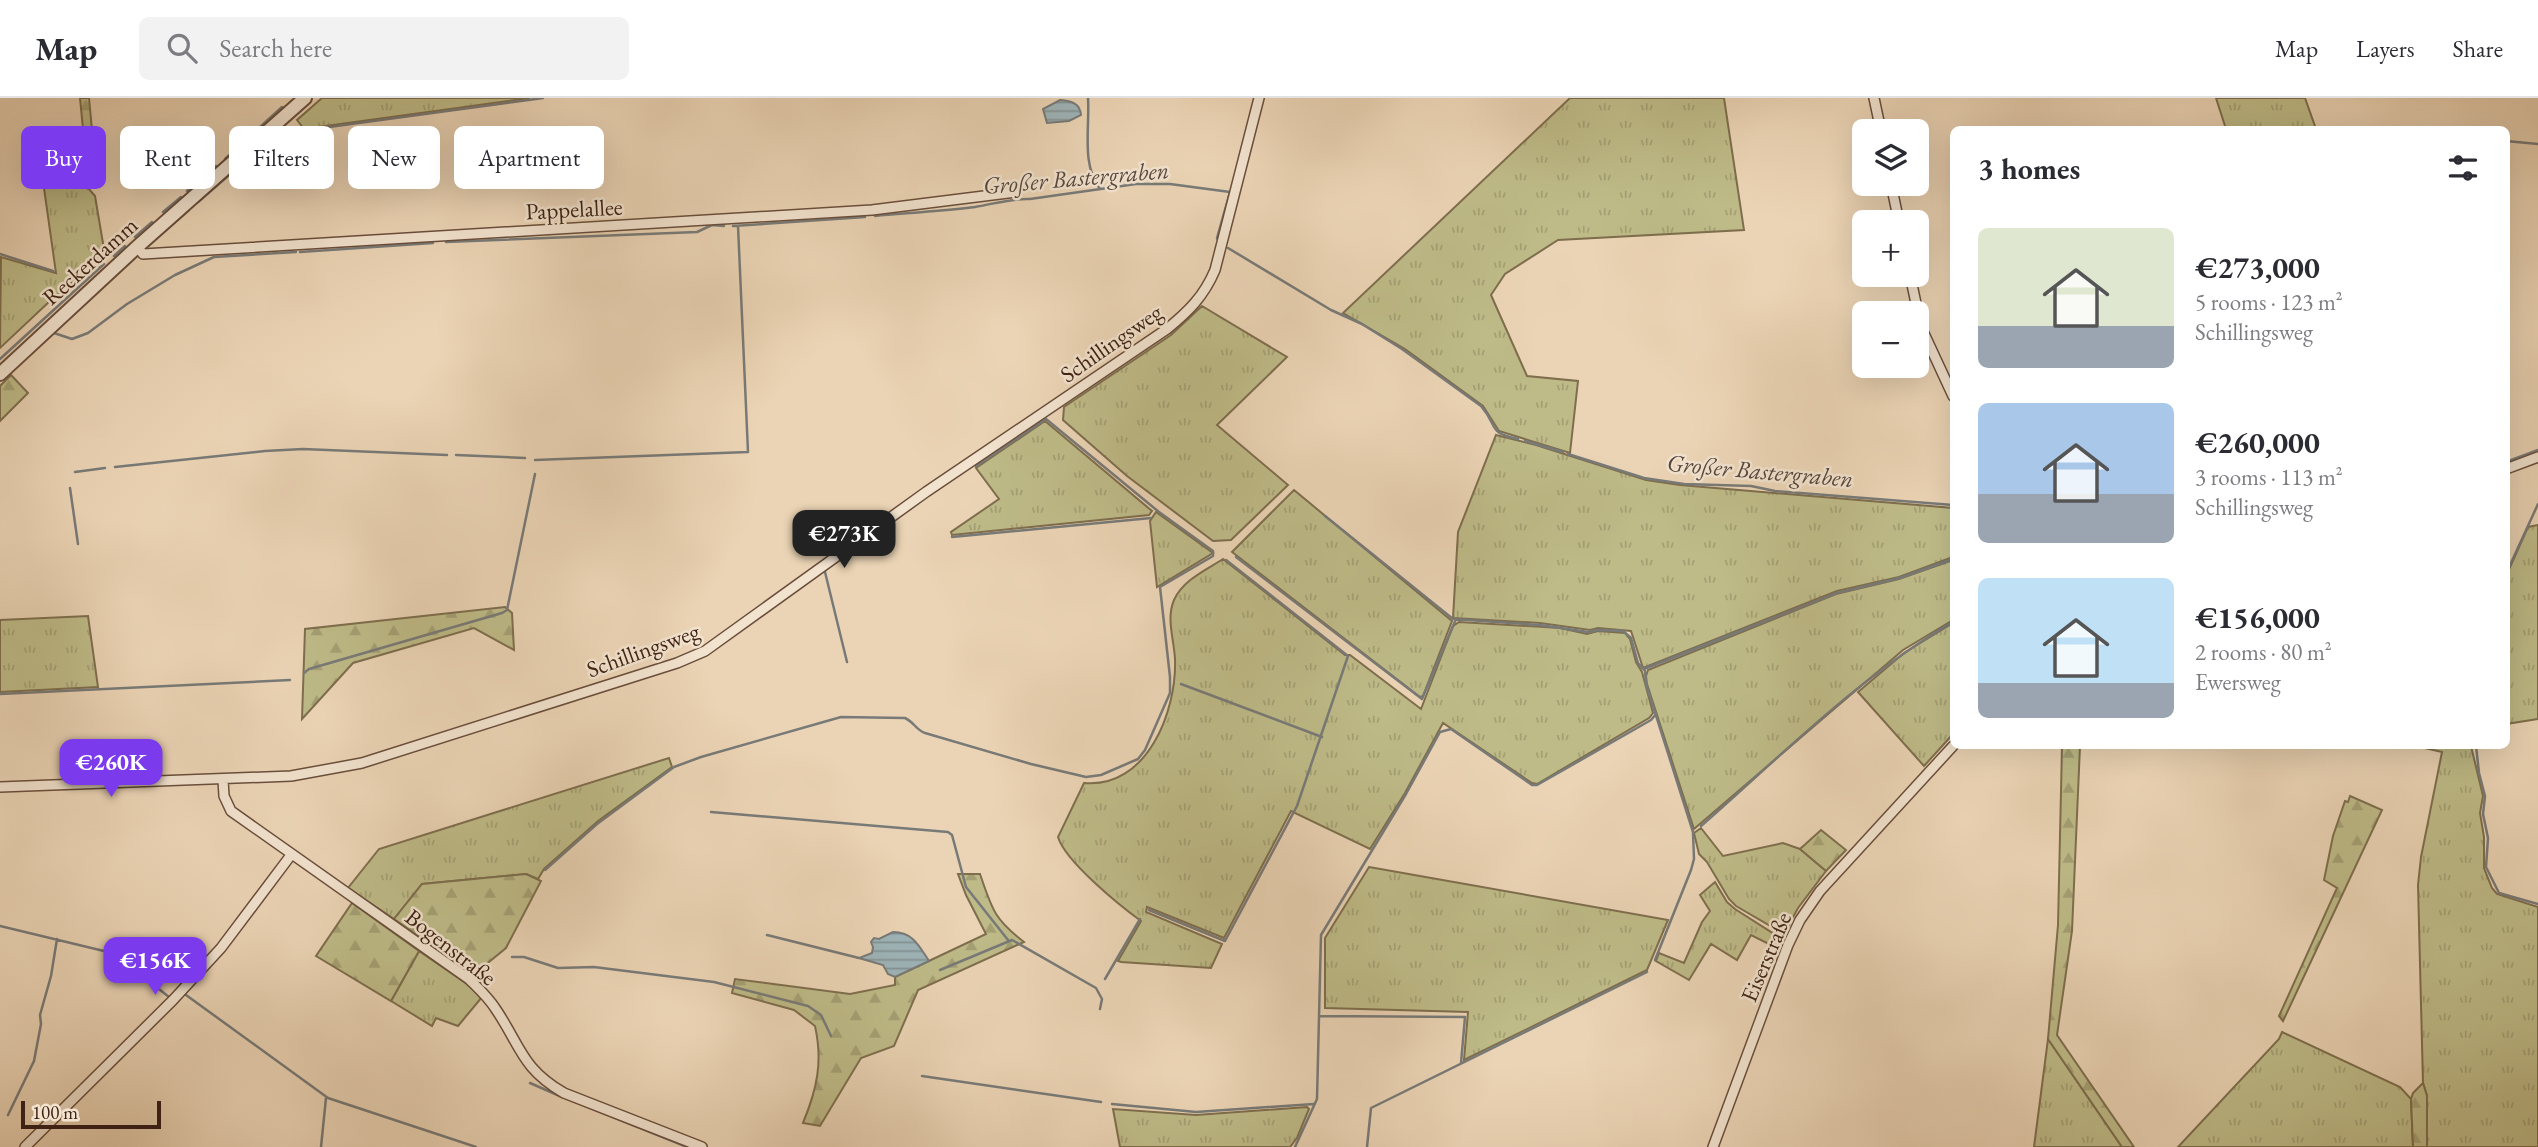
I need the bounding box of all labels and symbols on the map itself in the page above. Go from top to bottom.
water label: Großer Bastergraben [982,154,1170,201]
street label: Pappelallee [525,191,623,227]
street label: Reckerdamm [36,210,144,312]
street label: Schillingsweg [1054,296,1169,389]
water label: Großer Bastergraben [1666,447,1854,494]
pin: €273K [795,510,893,570]
street label: Schillingsweg [582,615,704,684]
pin: €260K [62,740,160,799]
street label: Bogenstraße [399,902,503,992]
street label: Eiserstraße [1734,908,1798,1006]
pin: €156K [106,937,204,997]
scale bar [21,1098,161,1130]

